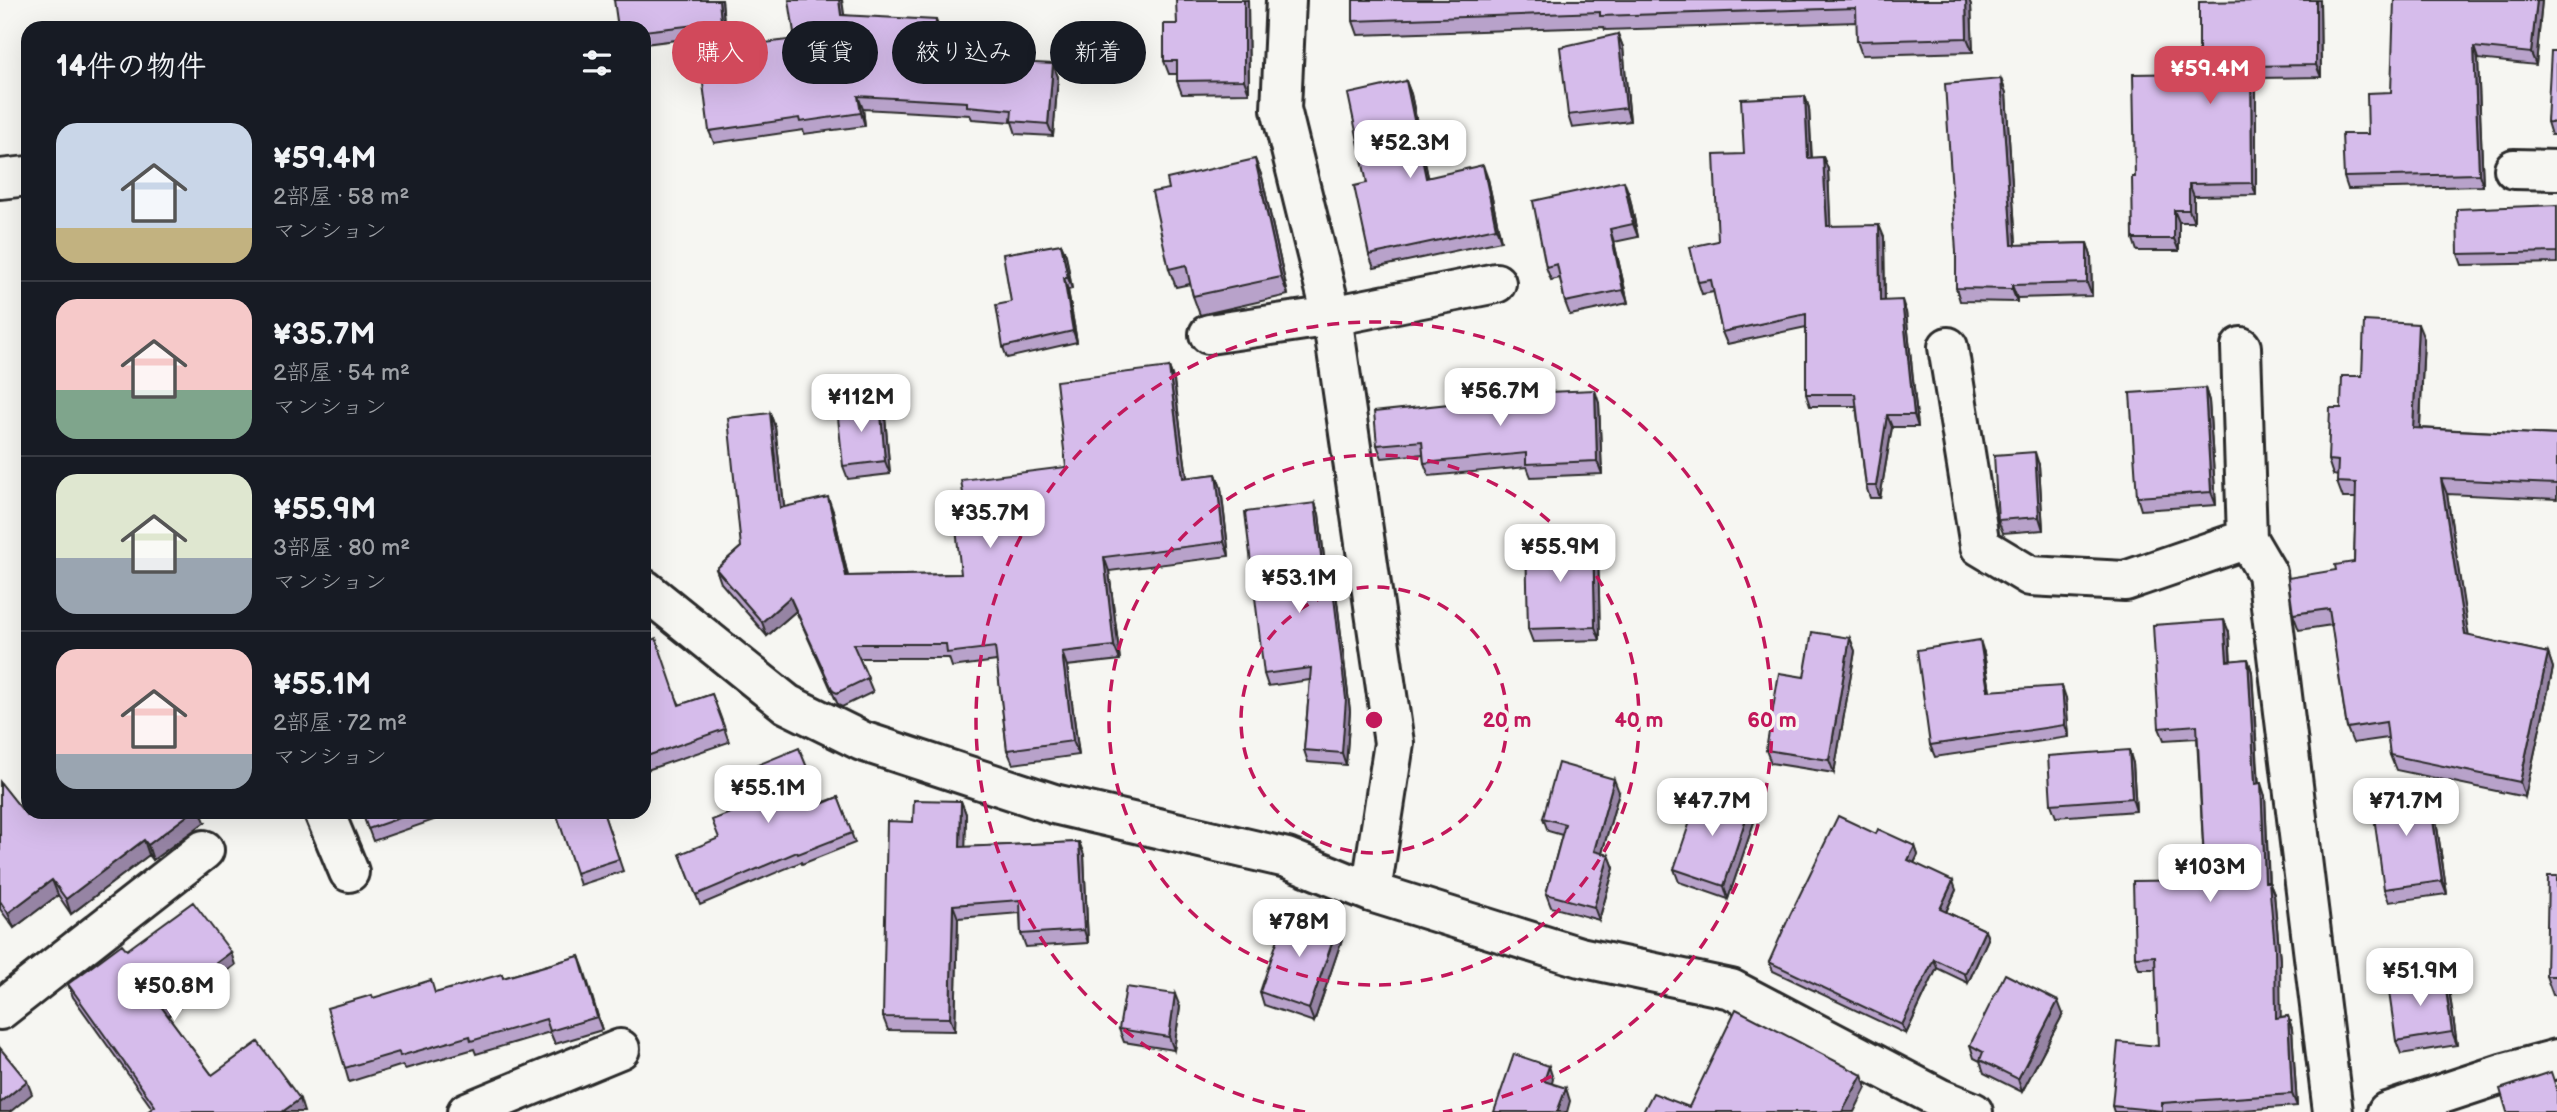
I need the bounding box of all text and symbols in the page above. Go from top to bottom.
chip: 購入 [672,21,768,84]
chip: 賃貸 [782,21,878,84]
chip: 絞り込み [892,21,1036,84]
chip: 新着 [1050,21,1146,84]
icon: filters [578,44,616,82]
pin: ¥59.4M [2153,46,2267,106]
text: 14件の物件 [56,49,206,85]
text: ¥59.4M [2170,55,2250,83]
pin: ¥52.3M [1353,120,1467,180]
text: ¥52.3M [1370,129,1450,157]
text: ¥59.4M [273,141,376,177]
icon: home [112,151,196,235]
text: 2部屋 · 58 m² [273,183,409,211]
text: マンション [273,217,387,245]
text: ¥35.7M [273,317,375,353]
icon: home [112,327,196,411]
text: 2部屋 · 54 m² [273,359,410,387]
pin: ¥56.7M [1443,368,1557,428]
pin: ¥112M [812,374,910,434]
text: ¥56.7M [1461,377,1539,405]
text: ¥112M [827,383,895,411]
text: マンション [273,393,387,421]
pin: ¥35.7M [933,490,1047,550]
text: ¥55.9M [273,492,376,528]
text: ¥35.7M [951,499,1029,527]
icon: home [112,502,196,586]
pin: ¥55.9M [1503,524,1617,584]
text: ¥55.9M [1520,533,1600,561]
text: 3部屋 · 80 m² [273,534,410,562]
pin: ¥53.1M [1242,556,1356,615]
text: ¥53.1M [1261,564,1337,592]
text: マンション [273,568,387,596]
text: ¥55.1M [273,667,371,703]
icon: home [112,677,196,761]
centre of rings [1362,708,1386,732]
text: 20 m [1483,708,1531,733]
text: 40 m [1614,708,1664,733]
text: 60 m [1747,708,1797,733]
text: 2部屋 · 72 m² [273,709,407,737]
text: マンション [273,743,387,771]
pin: ¥55.1M [711,766,825,825]
text: ¥55.1M [730,774,806,802]
pin: ¥47.7M [1655,778,1769,838]
pin: ¥71.7M [2349,778,2463,838]
text: ¥47.7M [1673,787,1751,815]
text: ¥71.7M [2369,787,2443,815]
pin: ¥103M [2161,844,2259,904]
text: ¥103M [2174,853,2246,881]
pin: ¥78M [1258,900,1340,959]
text: ¥78M [1269,908,1329,936]
pin: ¥51.9M [2363,948,2477,1008]
text: ¥51.9M [2382,957,2458,985]
pin: ¥50.8M [117,964,231,1023]
text: ¥50.8M [134,972,214,1000]

